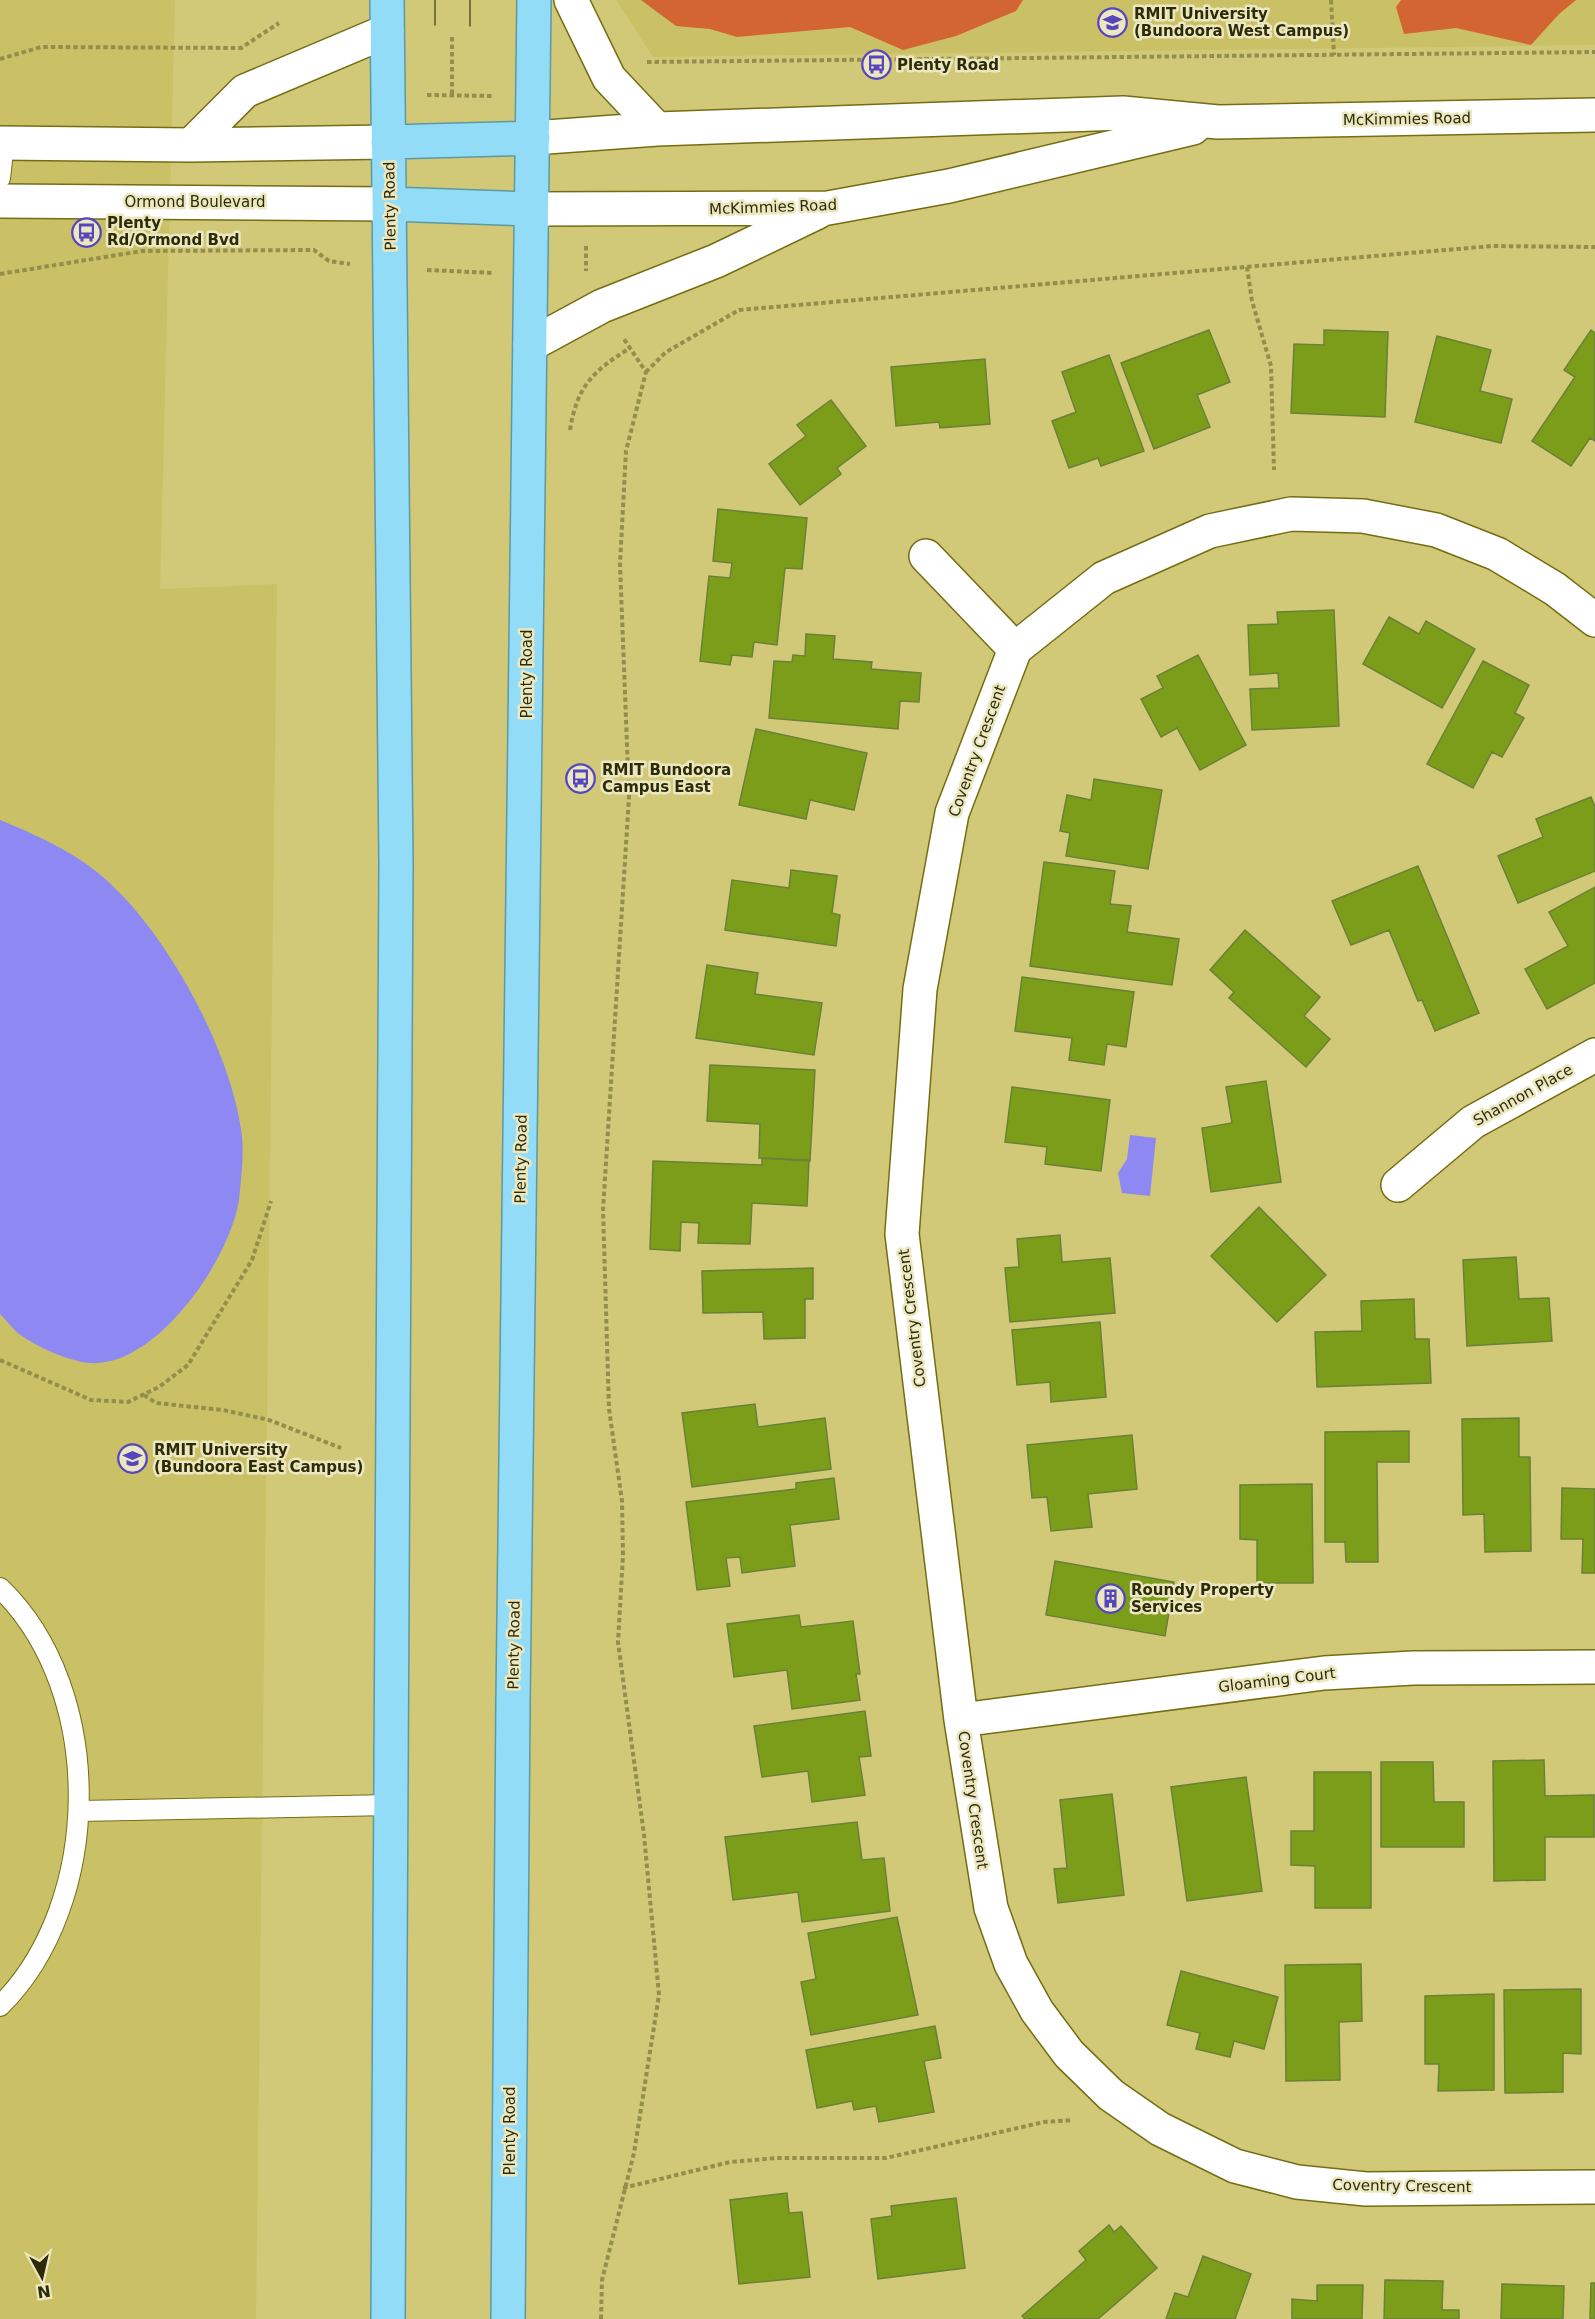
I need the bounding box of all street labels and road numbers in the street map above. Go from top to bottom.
street label: McKimmies Road [1343,109,1471,129]
street label: Plenty Road [380,161,400,251]
street label: Ormond Boulevard [124,193,266,211]
street label: McKimmies Road [709,196,837,218]
street label: Plenty Road [518,629,536,719]
street label: Coventry Crescent [945,682,1009,819]
street label: Shannon Place [1470,1060,1576,1130]
street label: Plenty Road [511,1114,531,1204]
street label: Coventry Crescent [895,1248,929,1388]
street label: Plenty Road [504,1600,524,1690]
street label: Gloaming Court [1217,1664,1337,1696]
street label: Coventry Crescent [954,1730,992,1870]
street label: Plenty Road [501,2086,519,2176]
street label: Coventry Crescent [1332,2176,1472,2196]

